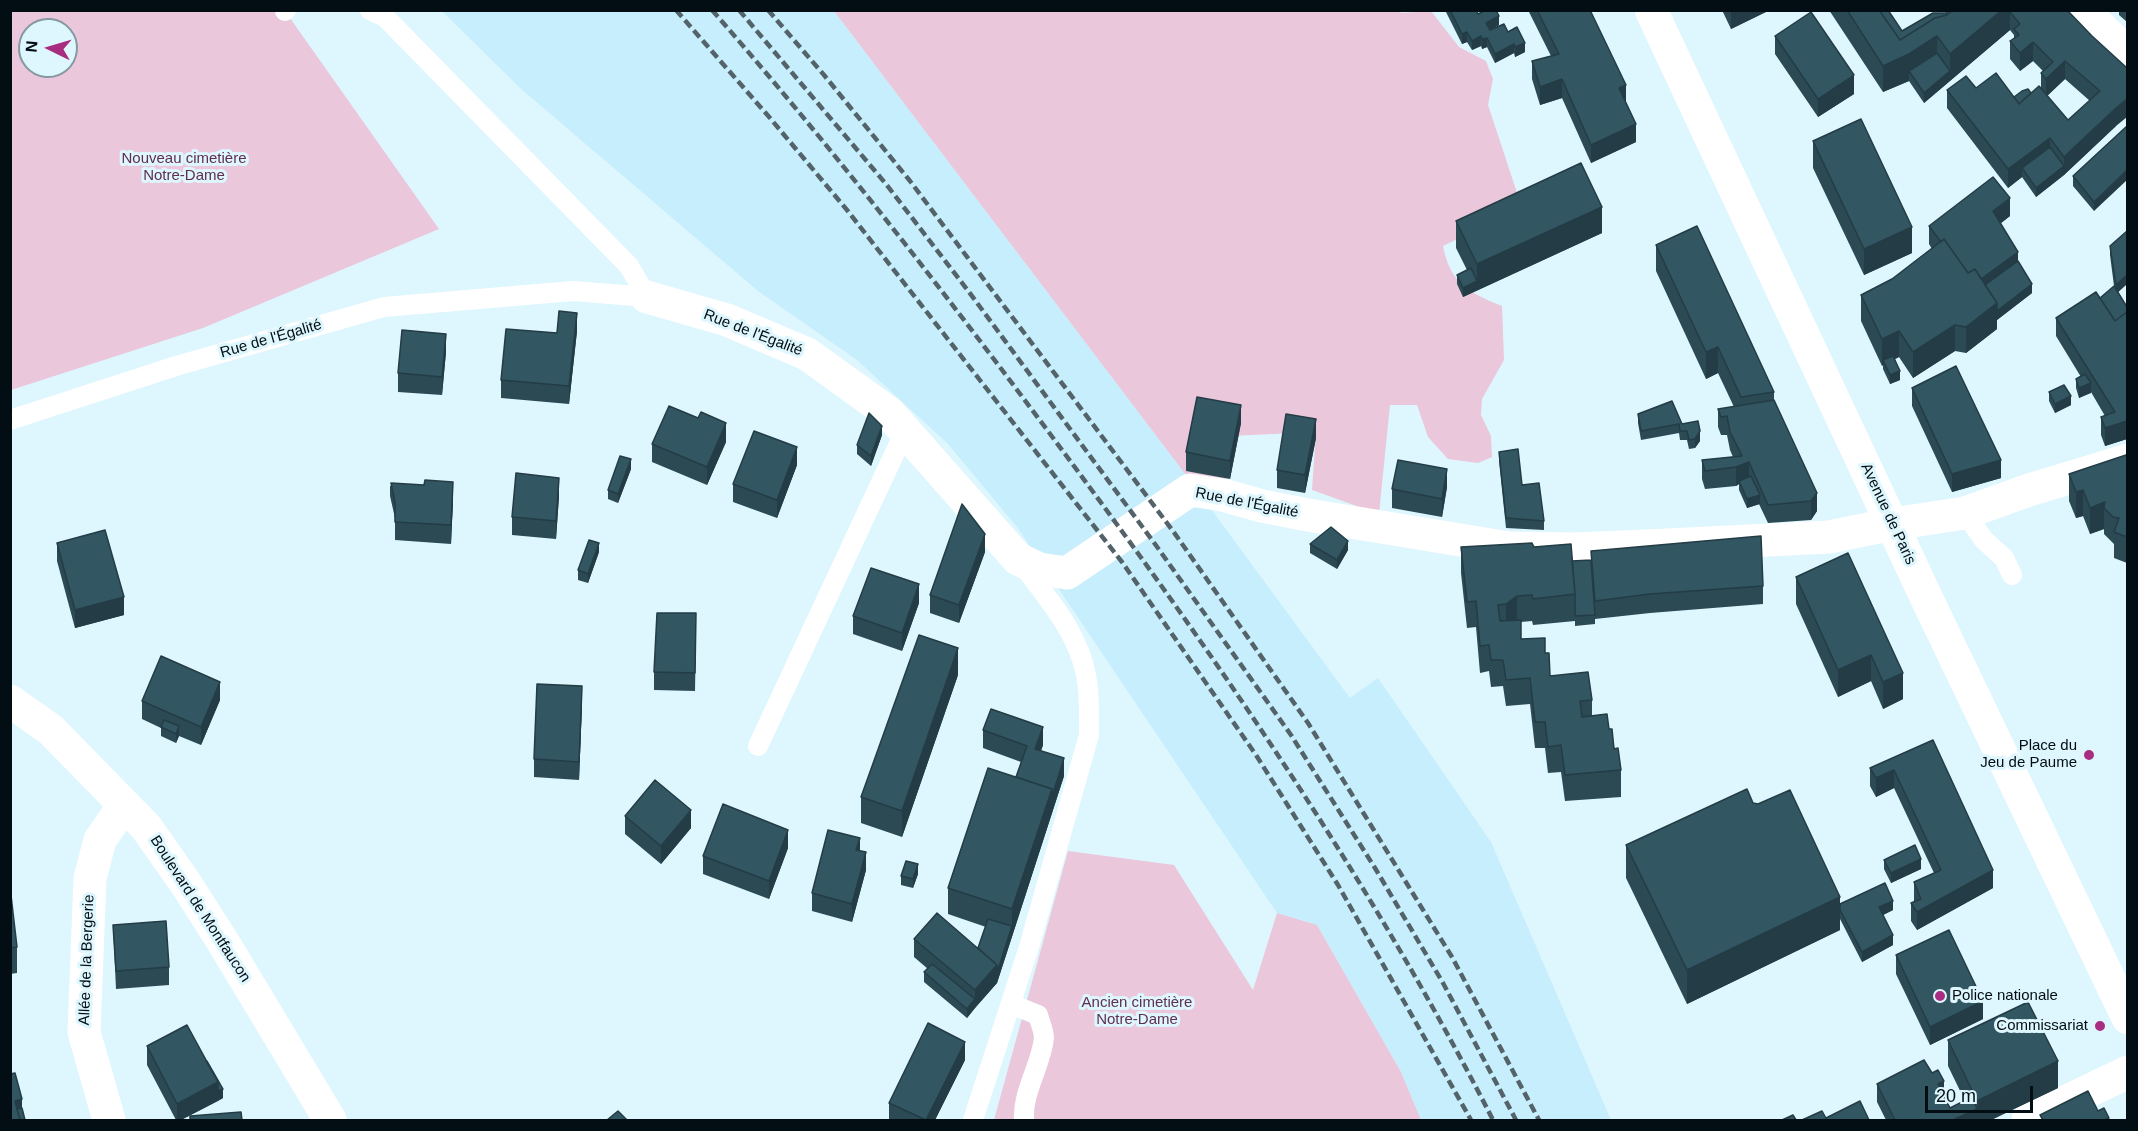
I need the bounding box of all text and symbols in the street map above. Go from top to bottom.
north arrow [18,18,78,78]
text: N [23,40,41,53]
park label: Nouveau cimetière Notre-Dame [121,150,247,185]
street label: Rue de l'Égalité [701,306,805,360]
street label: Rue de l'Égalité [218,316,324,362]
street label: Avenue de Paris [1857,460,1919,568]
street label: Rue de l'Égalité [1194,484,1300,522]
place label: Place du Jeu de Paume [1980,737,2077,772]
marker: Place du Jeu de Paume [2082,748,2096,762]
street label: Boulevard de Montfaucon [146,832,254,986]
street label: Allée de la Bergerie [76,894,98,1026]
place label: Police nationale [1952,987,2058,1005]
marker: Police nationale [1933,989,1947,1003]
park label: Ancien cimetière Notre-Dame [1082,994,1192,1029]
place label: Commissariat [1996,1017,2088,1035]
marker: Commissariat [2093,1019,2107,1033]
scale bar [1928,1074,2036,1112]
text: 20 m [1936,1086,1976,1106]

